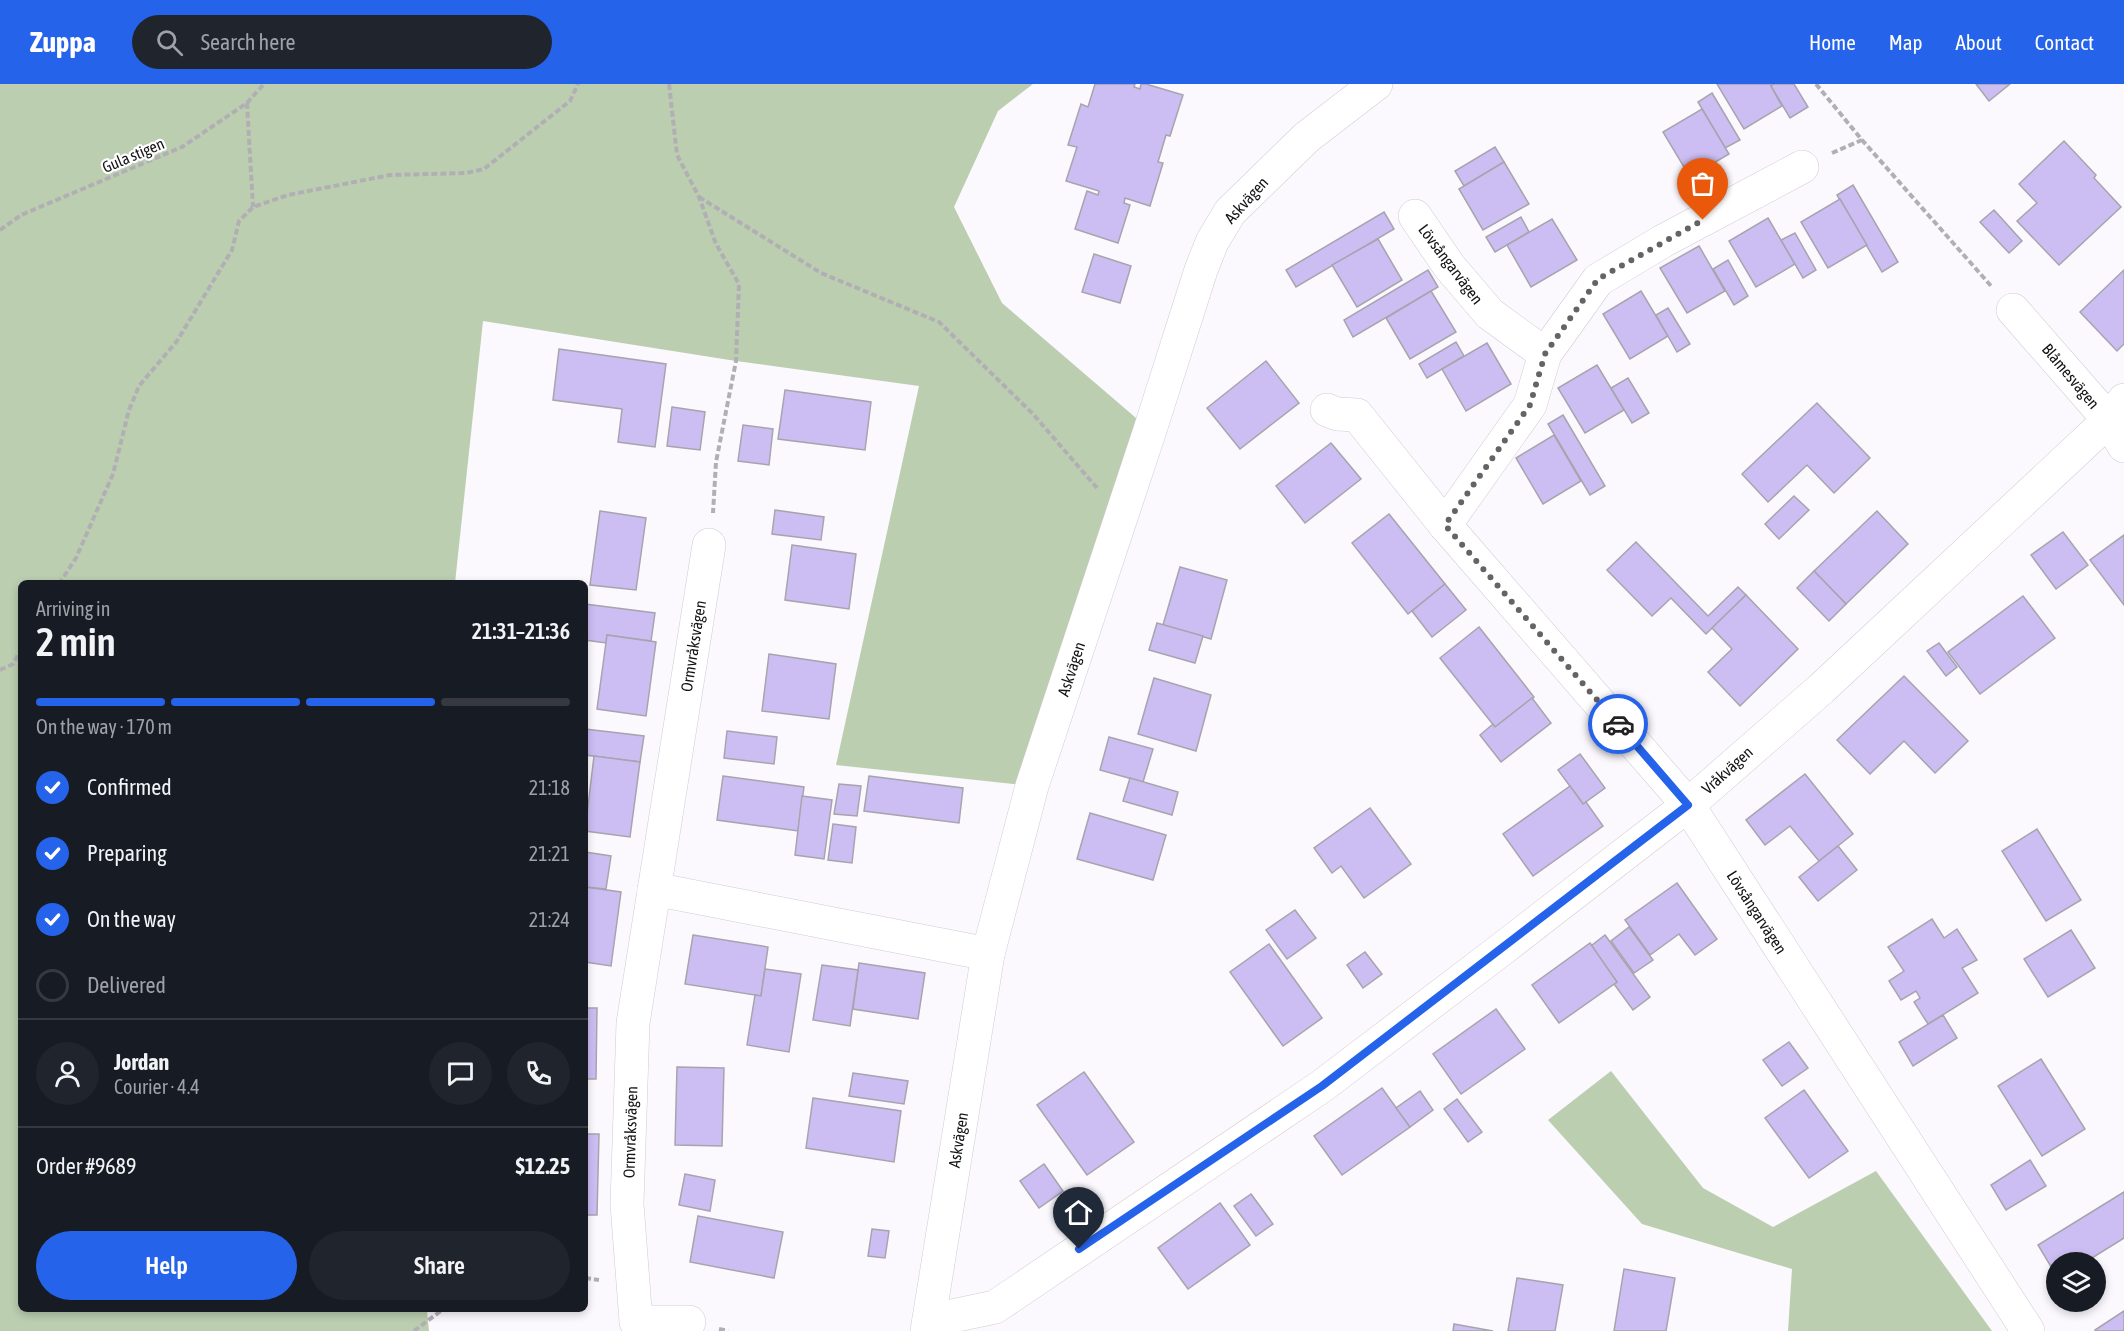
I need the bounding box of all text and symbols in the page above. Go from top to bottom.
search box [132,15,552,69]
text: Zuppa [30,26,96,58]
icon: search [153,26,186,59]
text: Search here [201,29,296,55]
text: Home [1809,30,1856,54]
text: Map [1889,30,1923,54]
text: About [1956,30,2002,54]
text: Contact [2035,30,2094,54]
street label: Gula stigen [99,134,167,177]
pin [1677,158,1728,220]
icon: bag [1686,167,1719,200]
street label: Askvägen [1221,173,1272,227]
street label: Lövsångarvägen [1414,221,1487,308]
street label: Blåmesvägen [2038,340,2103,413]
text: Arriving in [36,597,110,620]
street label: Ormvråksvägen [677,599,710,693]
text: 21:31–21:36 [472,618,570,644]
text: 2 min [36,620,116,664]
street label: Askvägen [1054,640,1089,699]
courier [1588,694,1648,754]
icon: car [1602,708,1635,741]
text: On the way · 170 m [36,715,172,738]
street label: Vråkvägen [1698,743,1757,798]
icon: check [36,771,69,804]
text: Confirmed [87,774,172,800]
text: 21:18 [529,776,570,799]
icon: check [36,837,69,870]
text: Preparing [87,840,167,866]
text: 21:21 [529,842,570,865]
street label: Lövsångarvägen [1723,867,1790,957]
icon: check [36,903,69,936]
text: On the way [87,906,176,932]
text: 21:24 [529,908,570,931]
text: Delivered [87,972,166,998]
button: person [36,1042,99,1105]
button: chat [429,1042,492,1105]
button: phone [507,1042,570,1105]
text: Jordan [114,1049,169,1075]
text: Courier · 4.4 [114,1075,200,1098]
street label: Ormvråksvägen [619,1086,642,1178]
street label: Askvägen [945,1111,972,1169]
text: Order #9689 [36,1153,136,1179]
text: $12.25 [515,1153,570,1179]
pin [1053,1187,1104,1249]
icon: home [1062,1196,1095,1229]
button: Help [36,1231,297,1300]
button: Share [309,1231,570,1300]
map controls [2046,1252,2106,1312]
button: layers [2046,1252,2106,1312]

